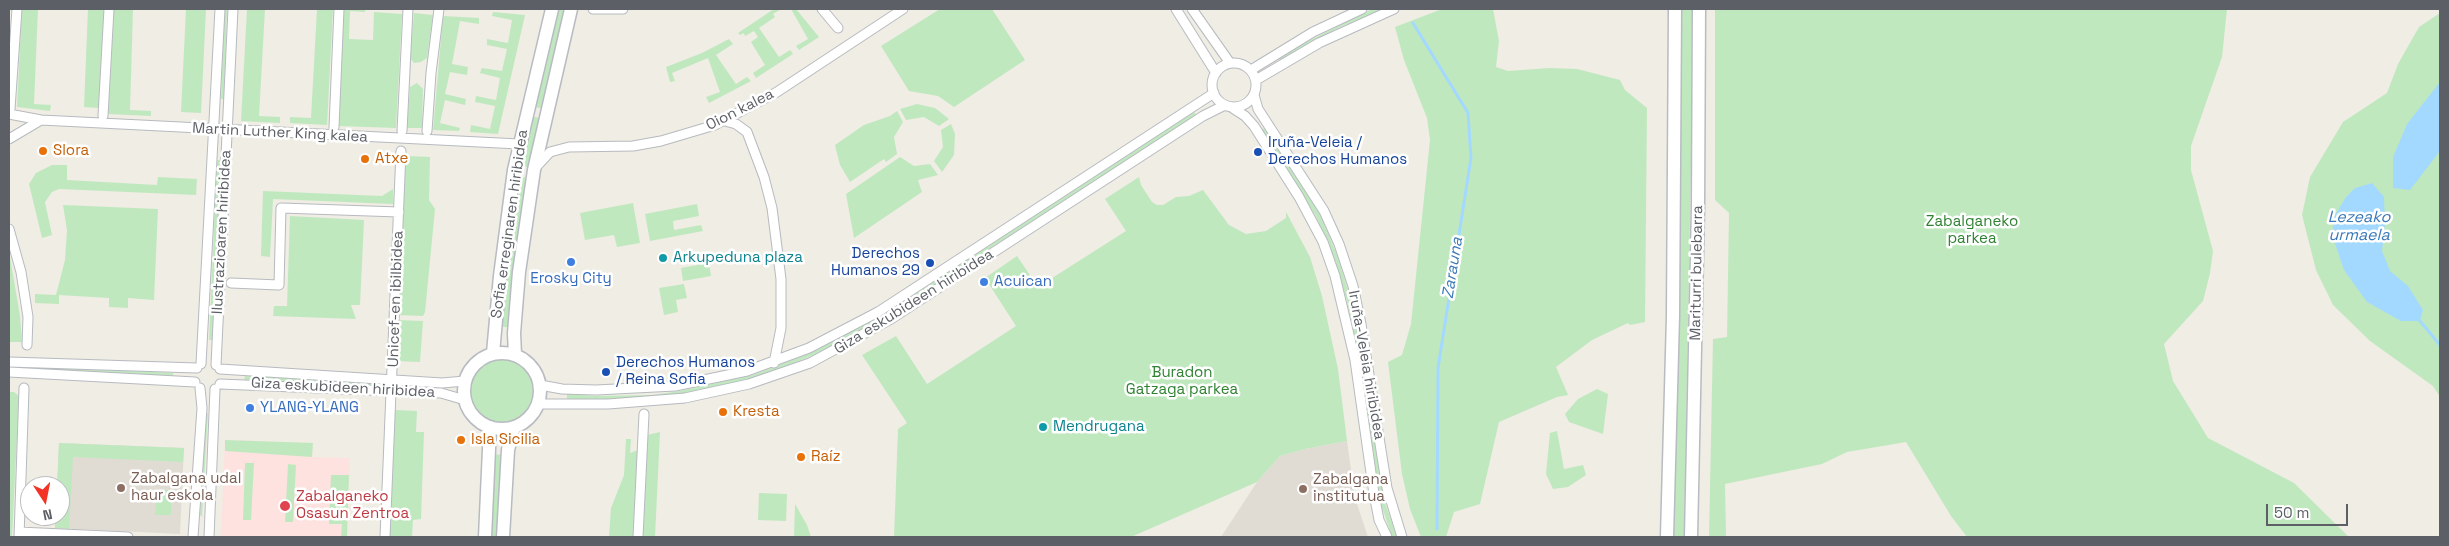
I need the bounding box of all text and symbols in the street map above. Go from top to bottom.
street label: Oion kalea [703,85,777,135]
street label: Martin Luther King kalea [192,119,368,147]
street label: Sofia erreginaren hiribidea [488,128,532,320]
place label: Iruña-Veleia / Derechos Humanos [1268,134,1407,169]
place label: Slora [53,142,89,160]
marker: Slora [37,145,49,157]
marker: Iruña-Veleia / Derechos Humanos [1252,146,1264,158]
street label: Ilustrazioaren hiribidea [209,149,235,315]
place label: Atxe [375,150,408,168]
marker: Atxe [359,153,371,165]
street label: Mariturri bulebarra [1687,205,1707,341]
water label: Lezeako urmaela [2328,208,2390,246]
park label: Zabalganeko parkea [1926,213,2018,248]
street label: Unicef-en ibilbidea [385,230,407,368]
water label: Zarauna [1439,236,1467,300]
place label: Derechos Humanos 29 [831,245,920,280]
street label: Giza eskubideen hiribidea [831,246,997,358]
place label: Arkupeduna plaza [673,249,803,267]
marker: Arkupeduna plaza [657,252,669,264]
marker: Erosky City [565,256,577,268]
marker: Derechos Humanos 29 [924,257,936,269]
place label: Erosky City [530,270,612,288]
place label: Acuican [994,273,1052,291]
marker: Acuican [978,276,990,288]
street label: Iruña-Veleia hiribidea [1344,289,1388,441]
place label: Derechos Humanos / Reina Sofia [616,354,755,389]
park label: Buradon Gatzaga parkea [1126,364,1238,399]
marker: Derechos Humanos / Reina Sofia [600,366,612,378]
street label: Giza eskubideen hiribidea [250,374,436,402]
place label: YLANG-YLANG [260,399,359,417]
marker: YLANG-YLANG [244,402,256,414]
place label: Kresta [733,403,780,421]
marker: Kresta [717,406,729,418]
place label: Mendrugana [1053,418,1145,436]
marker: Mendrugana [1037,421,1049,433]
place label: Isla Sicilia [471,431,540,449]
marker: Isla Sicilia [455,434,467,446]
place label: Raíz [811,448,841,466]
marker: Raíz [795,451,807,463]
place label: Zabalgana udal haur eskola [131,470,241,505]
place label: Zabalgana institutua [1313,471,1388,506]
north arrow [20,476,70,526]
marker: Zabalgana udal haur eskola [115,482,127,494]
marker: Zabalgana institutua [1297,483,1309,495]
place label: Zabalganeko Osasun Zentroa [296,488,409,523]
scale bar [2269,494,2352,526]
marker: Zabalganeko Osasun Zentroa [278,499,292,513]
text: 50 m [2274,503,2309,522]
text: N [41,505,54,524]

